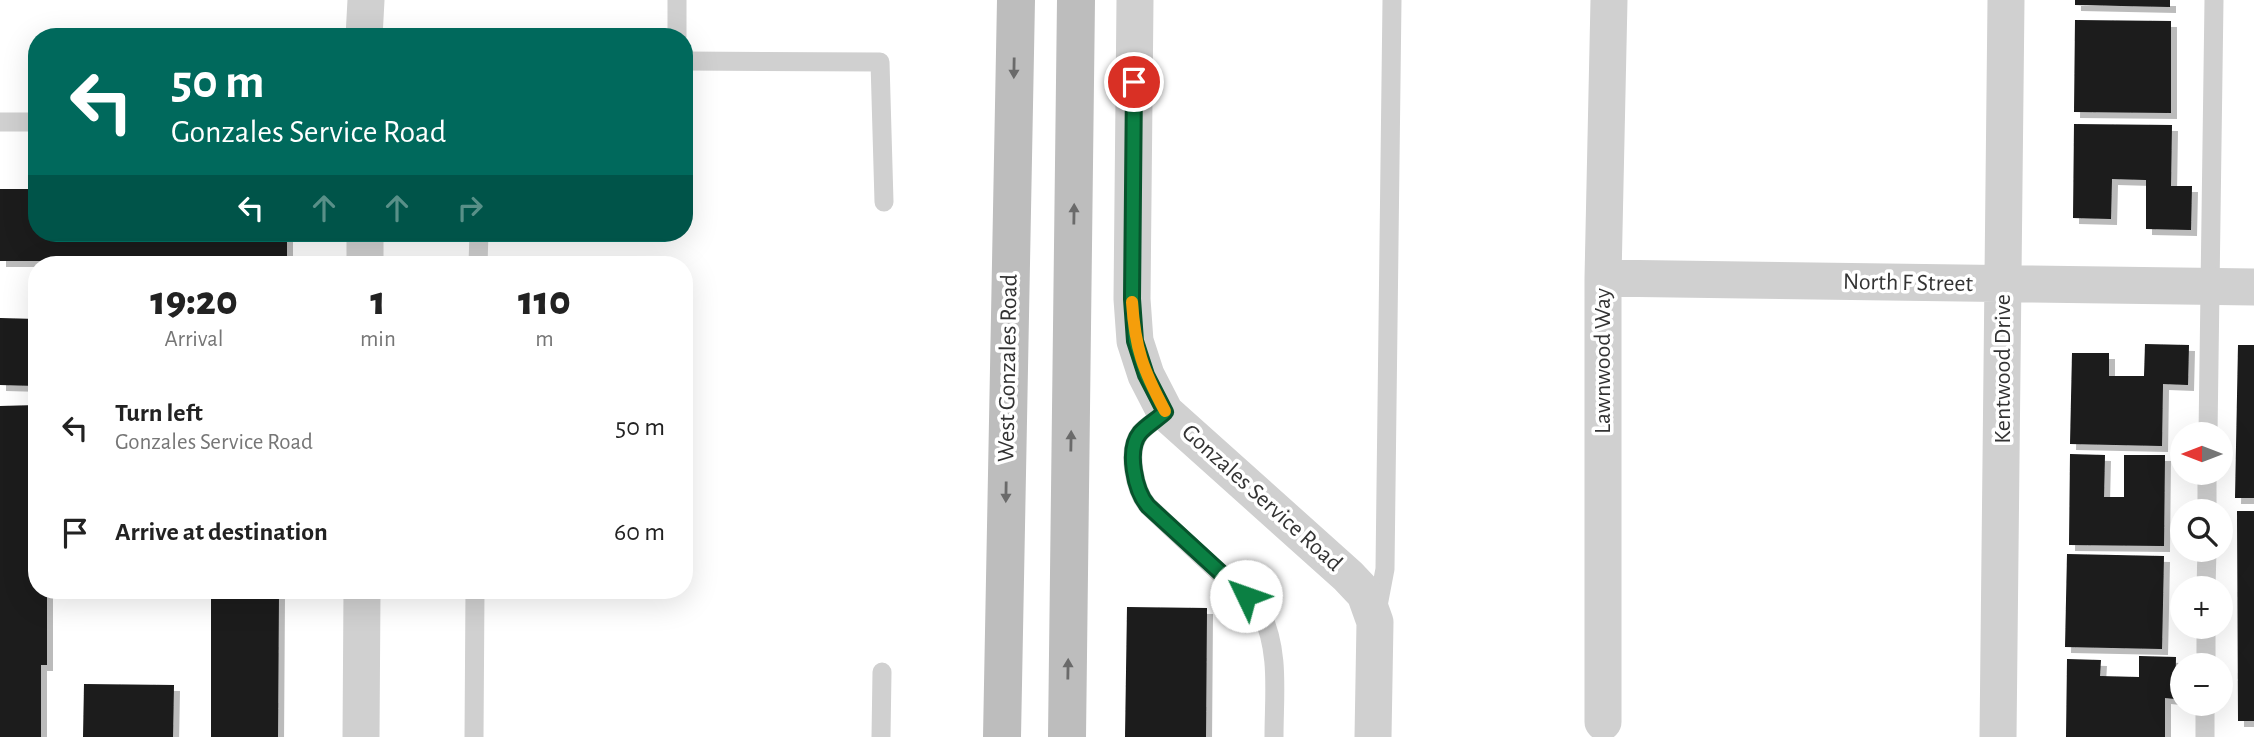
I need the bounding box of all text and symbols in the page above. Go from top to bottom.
pin [1104,52,1164,112]
icon: left [56,56,147,147]
one-way arrow [1009,57,1020,79]
text: 50 m [171,58,265,107]
icon: arrive [1115,63,1153,101]
text: Gonzales Service Road [171,116,446,148]
icon: left [232,189,270,227]
icon: ahead [305,189,343,227]
icon: ahead [378,189,416,227]
icon: right [451,189,489,227]
one-way arrow [1068,203,1080,225]
street label: North F Street [1843,270,1974,296]
street label: West Gonzales Road [994,274,1022,462]
text: 19:20 [150,280,238,322]
text: 1 [370,280,386,322]
text: 110 [518,280,571,322]
street label: Lawnwood Way [1591,288,1615,434]
street label: Kentwood Drive [1991,294,2015,444]
text: Arrival [164,328,224,351]
text: min [360,328,396,351]
text: m [535,328,554,351]
text: Turn left [115,400,203,426]
icon: left [56,409,94,447]
text: 50 m [615,414,665,440]
street label: Gonzales Service Road [1177,420,1347,576]
north arrow [2170,422,2233,485]
map controls [2170,422,2233,716]
one-way arrow [1065,430,1077,452]
text: Gonzales Service Road [115,431,313,454]
one-way arrow [1000,481,1011,503]
button: search [2170,499,2233,562]
icon: arrive [56,514,94,552]
text: Arrive at destination [115,519,328,545]
text: 60 m [614,519,665,545]
position arrow [1209,559,1283,633]
button: + [2170,576,2233,639]
button: − [2170,653,2233,716]
one-way arrow [1062,658,1074,680]

